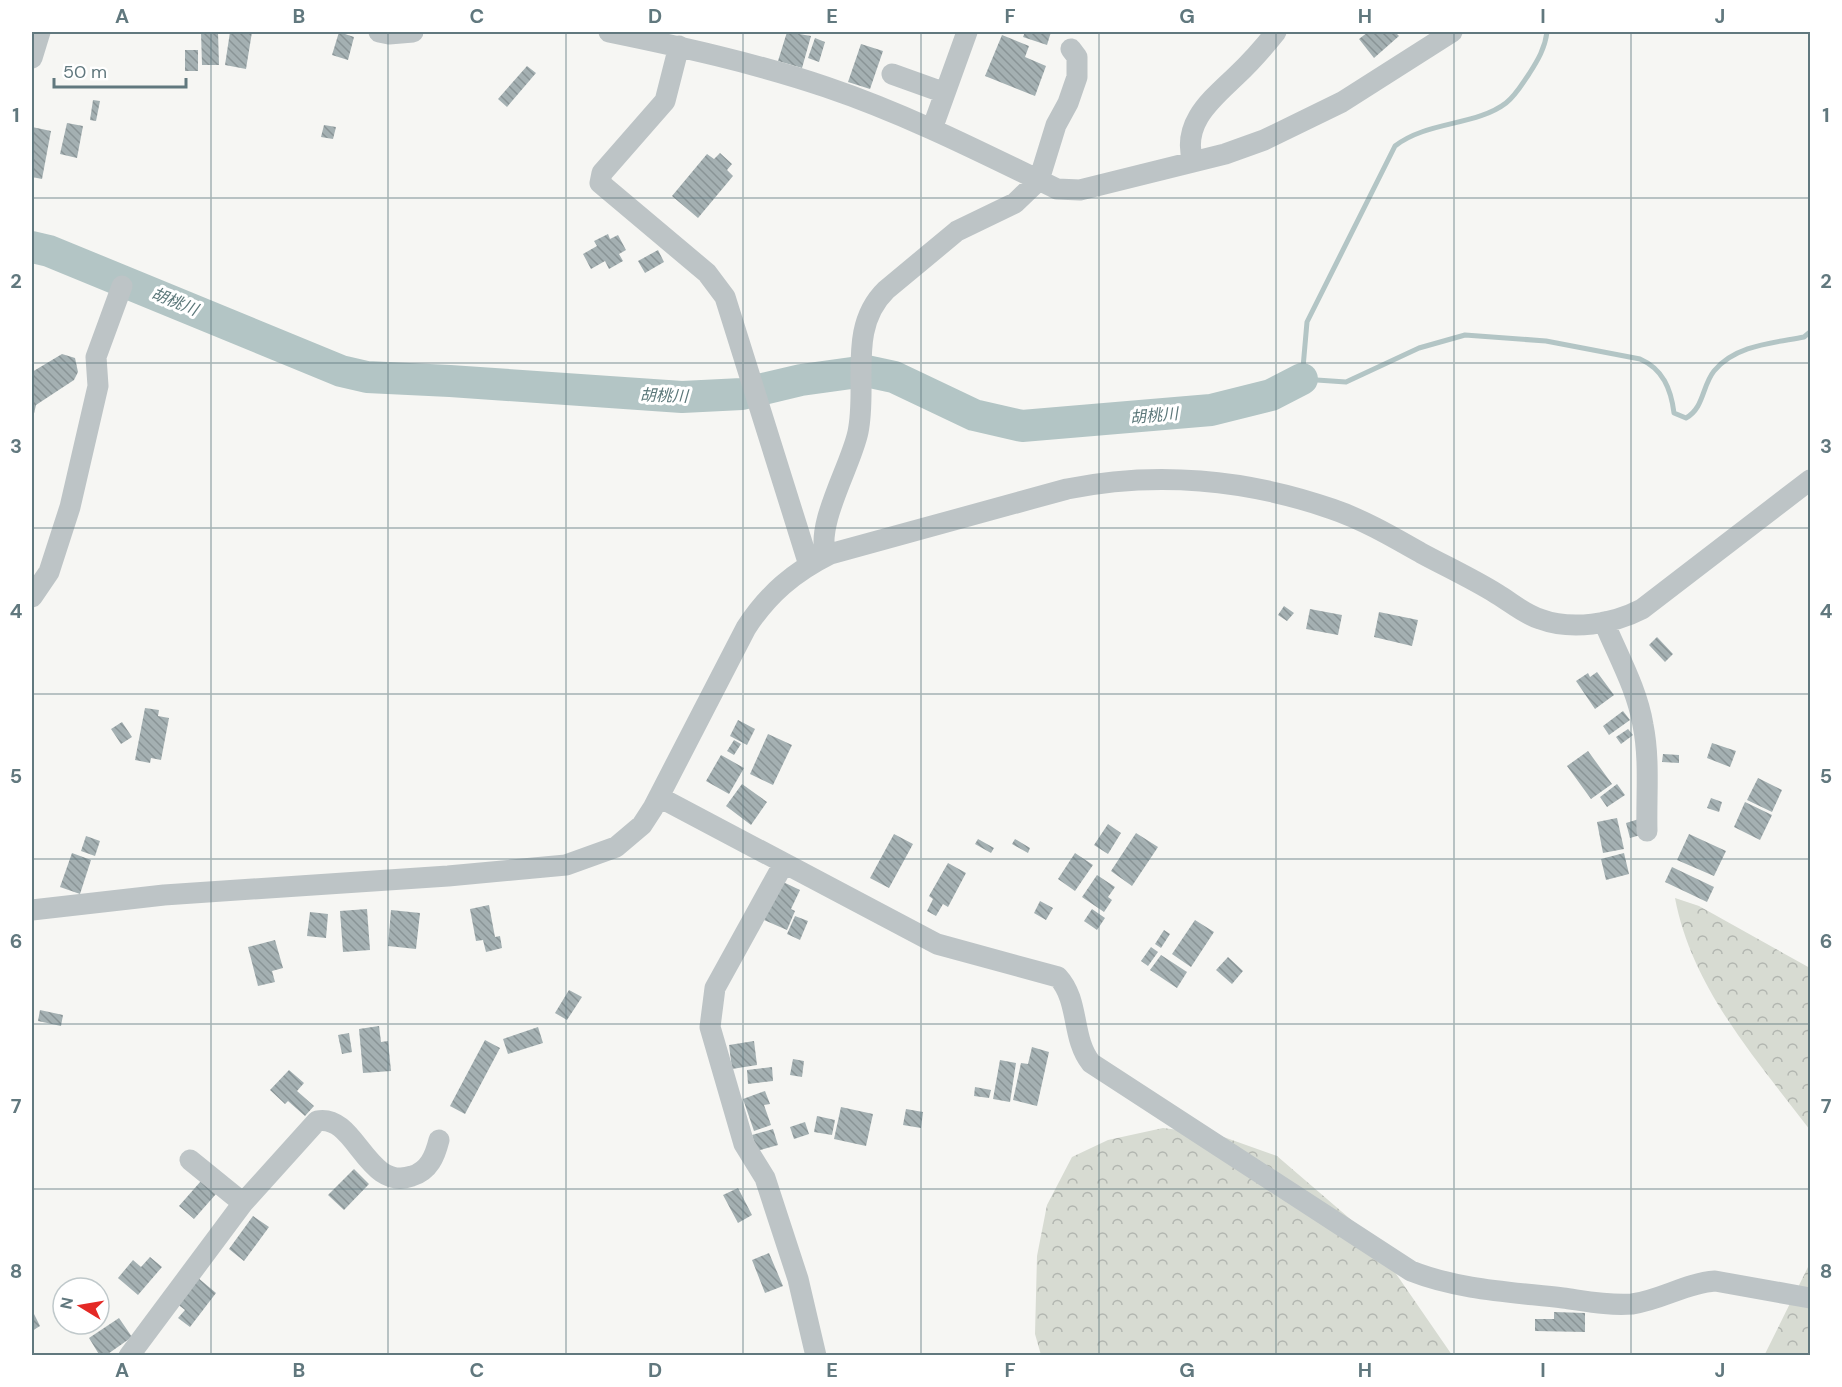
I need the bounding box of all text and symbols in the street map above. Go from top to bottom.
text: A [115,3,129,29]
text: B [293,3,305,29]
text: C [470,3,484,29]
text: D [648,3,662,29]
text: E [826,3,838,29]
text: F [1004,3,1016,29]
text: G [1179,3,1195,29]
text: H [1358,3,1372,29]
text: I [1540,3,1546,29]
text: J [1715,3,1725,29]
scale bar [54,51,186,89]
text: 50 m [63,60,107,84]
text: 1 [12,102,20,128]
text: 1 [1822,102,1830,128]
text: 2 [10,268,22,294]
text: 2 [1820,268,1832,294]
water label: 胡桃川 [149,283,203,321]
water label: 胡桃川 [640,384,690,407]
water label: 胡桃川 [1129,403,1181,428]
text: 3 [10,433,22,459]
text: 3 [1820,433,1832,459]
text: 4 [10,598,23,624]
text: 4 [1820,598,1833,624]
text: 5 [10,763,22,789]
text: 5 [1820,763,1832,789]
text: 6 [10,928,22,954]
text: 6 [1820,928,1832,954]
text: 7 [11,1093,22,1119]
text: 7 [1821,1093,1832,1119]
text: 8 [10,1258,22,1284]
text: 8 [1820,1258,1832,1284]
north arrow [51,1276,111,1336]
text: N [55,1296,78,1311]
text: A [115,1357,129,1383]
text: B [293,1357,305,1383]
text: C [470,1357,484,1383]
text: D [648,1357,662,1383]
text: E [826,1357,838,1383]
text: F [1004,1357,1016,1383]
text: G [1179,1357,1195,1383]
text: H [1358,1357,1372,1383]
text: I [1540,1357,1546,1383]
text: J [1715,1357,1725,1383]

